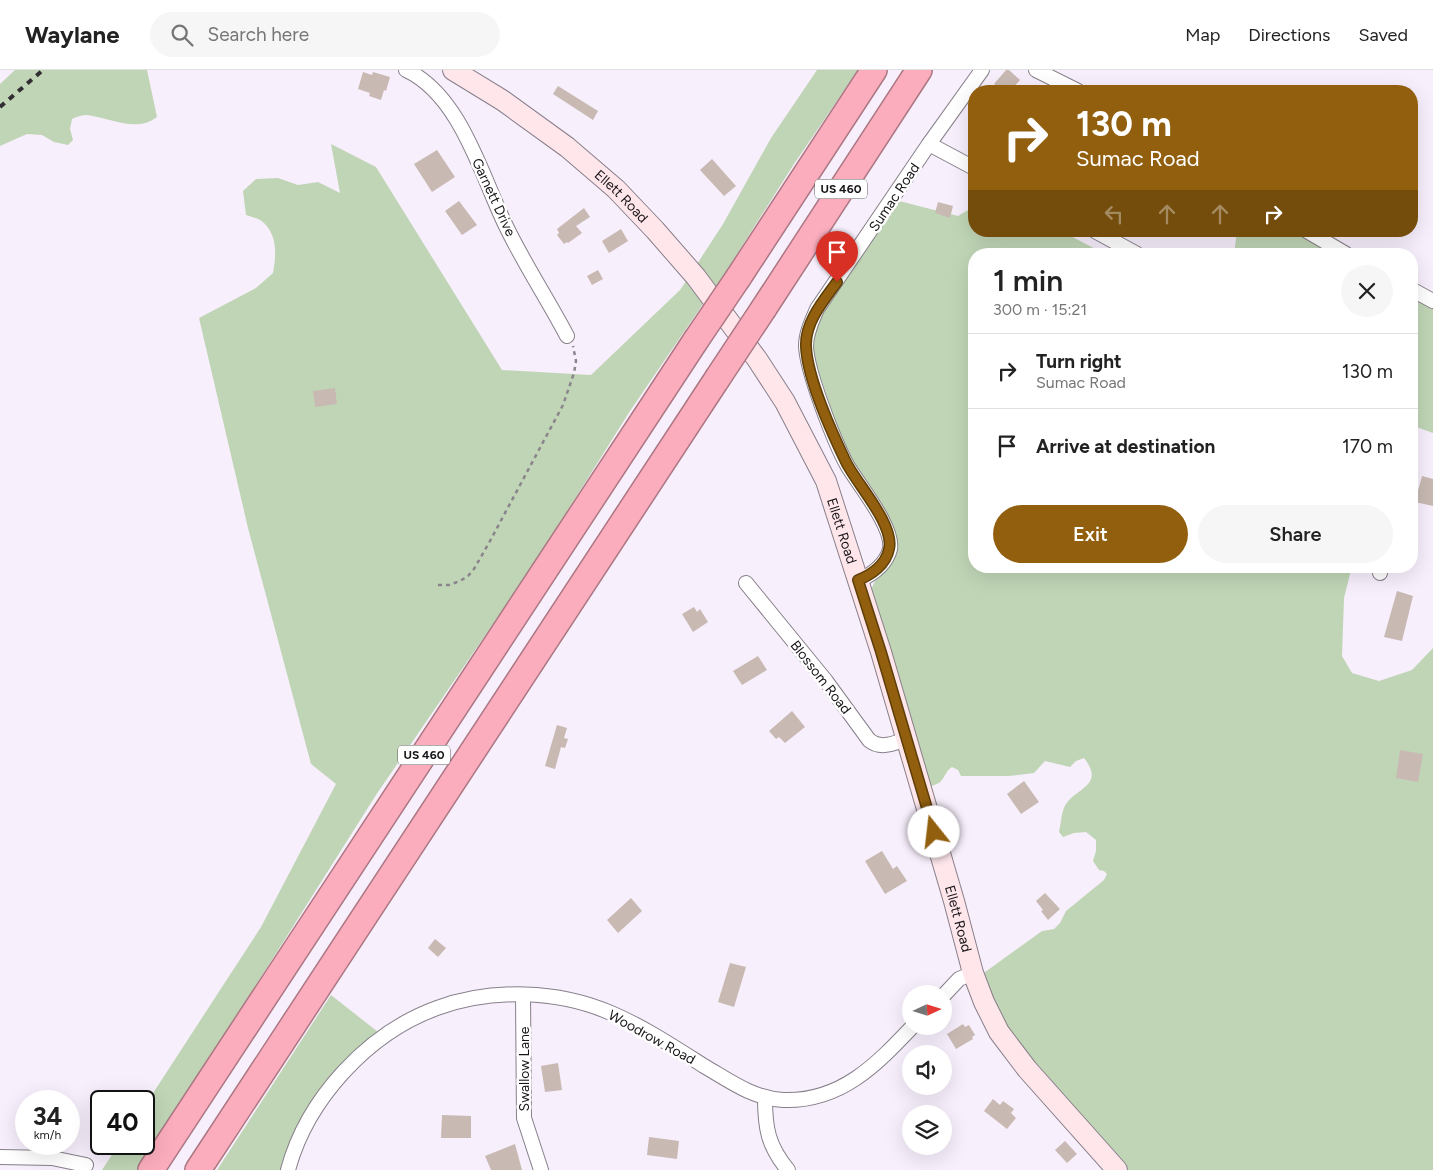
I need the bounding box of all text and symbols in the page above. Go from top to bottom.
search box [150,12,500,57]
text: Waylane [25,20,120,49]
icon: search [168,21,196,49]
text: Search here [208,23,309,46]
text: Map [1185,24,1220,46]
text: Directions [1248,24,1330,46]
text: Saved [1358,24,1408,46]
text: 130 m [1076,103,1172,145]
icon: right [993,105,1058,170]
text: Sumac Road [1076,145,1200,172]
street label: Garnett Drive [468,155,519,239]
street label: Sumac Road [865,160,923,235]
street label: Ellett Road [591,166,651,226]
road number: US 460 [815,180,867,198]
icon: left [1100,200,1128,228]
icon: ahead [1153,200,1181,228]
icon: ahead [1206,200,1234,228]
icon: right [1259,200,1287,228]
pin [816,231,858,282]
icon: arrive [823,238,851,266]
text: 1 min [993,262,1063,299]
button: close [1341,265,1393,317]
text: 300 m · 15:21 [993,300,1087,319]
text: Turn right [1036,350,1122,373]
icon: right [993,357,1021,385]
text: 130 m [1342,360,1393,383]
text: Sumac Road [1036,373,1126,392]
icon: arrive [993,432,1021,460]
text: Arrive at destination [1036,435,1215,458]
text: 170 m [1342,435,1393,458]
street label: Ellett Road [823,496,860,566]
button: Exit [993,505,1188,563]
button: Share [1198,505,1393,563]
street label: Blossom Road [787,637,855,717]
road number: US 460 [398,746,450,764]
position arrow [907,805,959,857]
street label: Ellett Road [941,883,975,954]
north arrow [902,985,952,1035]
map controls [902,985,952,1155]
street label: Woodrow Road [605,1007,698,1068]
street label: Swallow Lane [516,1026,533,1111]
button: sound [902,1045,952,1095]
speed limit sign: 40 [90,1090,155,1155]
text: 34 [33,1101,62,1131]
button: layers [902,1105,952,1155]
text: km/h [34,1128,61,1142]

